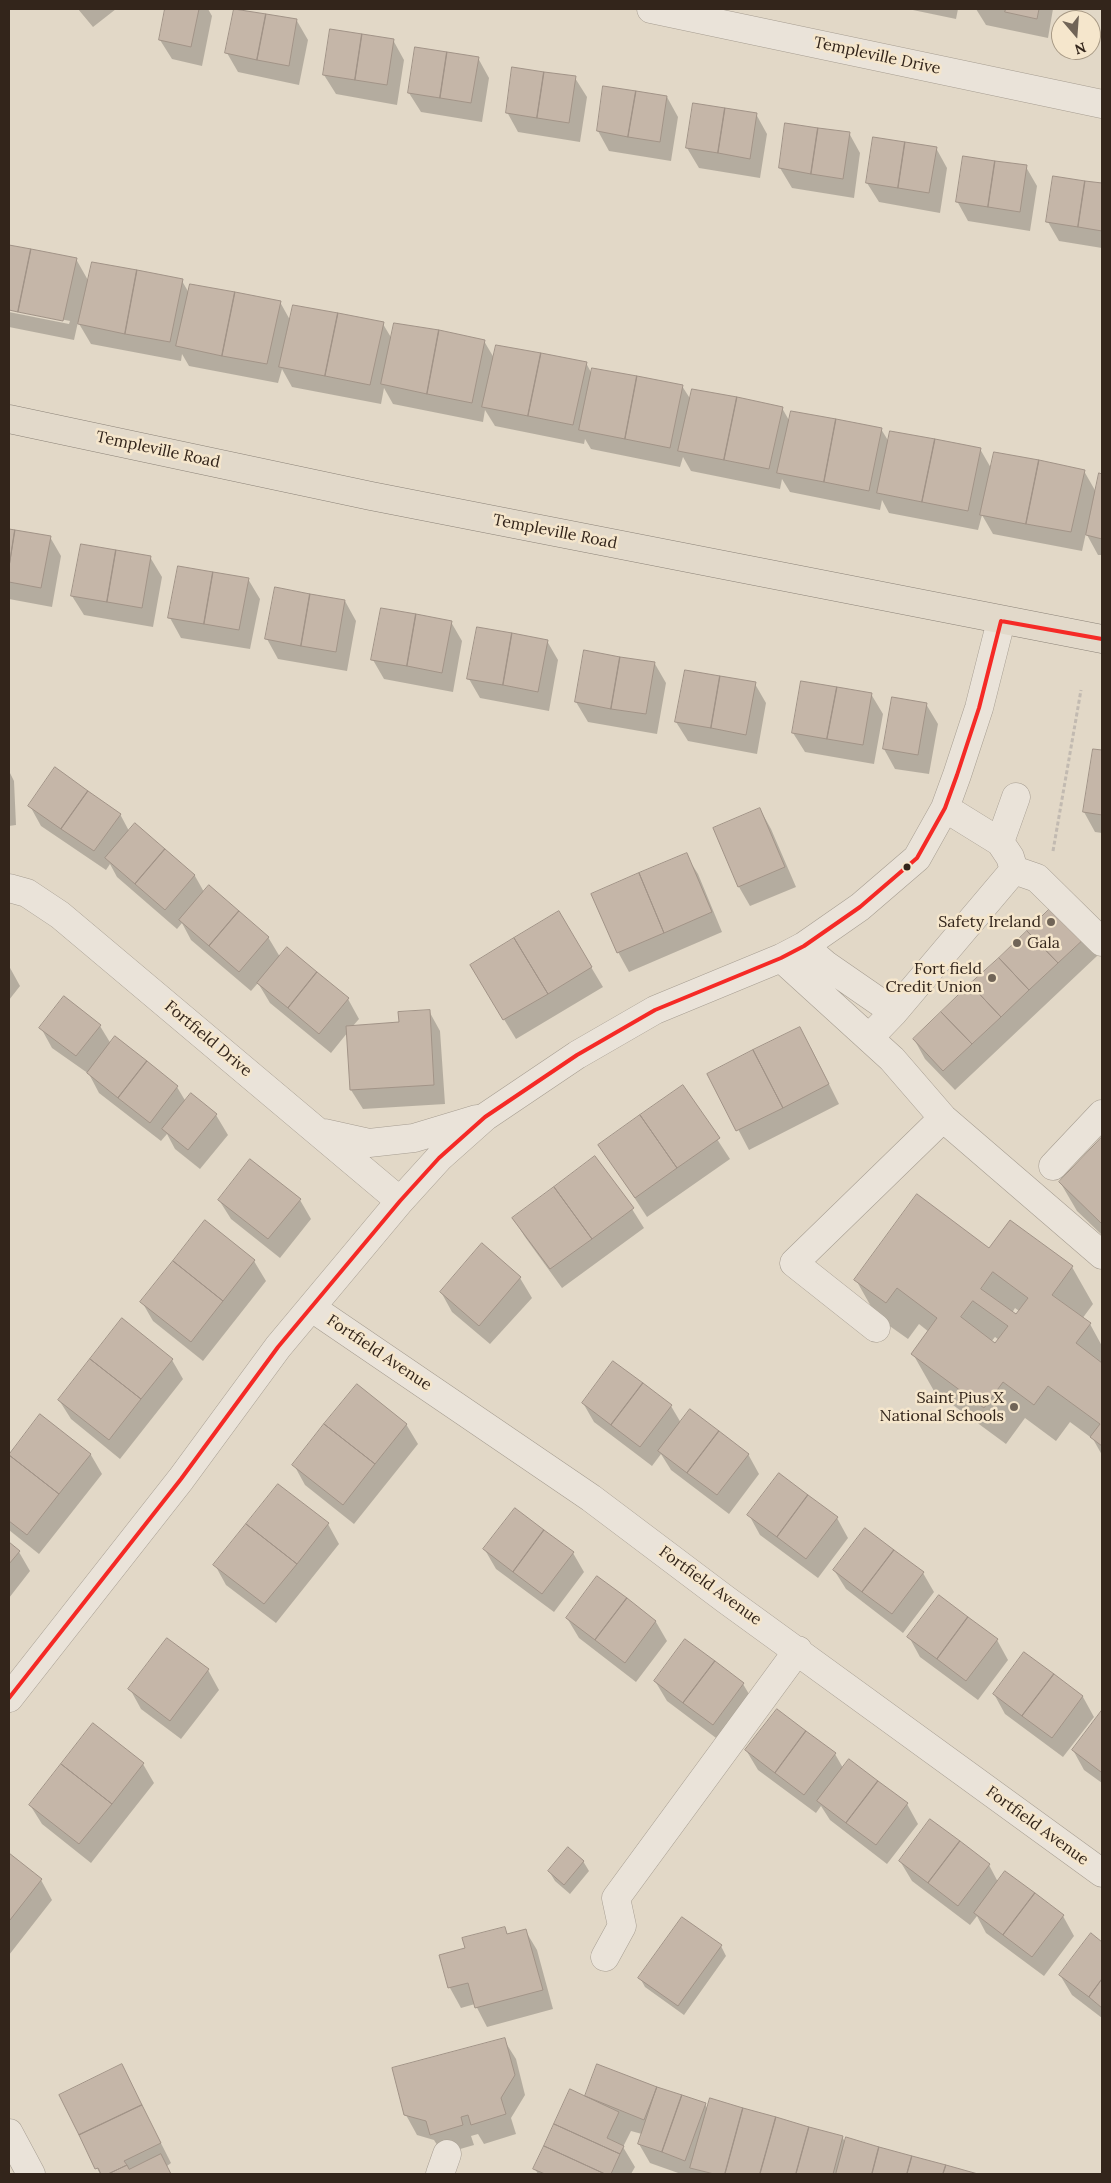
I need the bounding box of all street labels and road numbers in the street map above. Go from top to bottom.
street label: Templeville Drive [812,33,942,79]
street label: Templeville Road [94,427,222,473]
street label: Templeville Road [491,511,619,553]
street label: Fortfield Drive [160,997,256,1081]
street label: Fortfield Avenue [323,1311,435,1395]
street label: Fortfield Avenue [655,1542,765,1630]
street label: Fortfield Avenue [982,1782,1092,1870]

